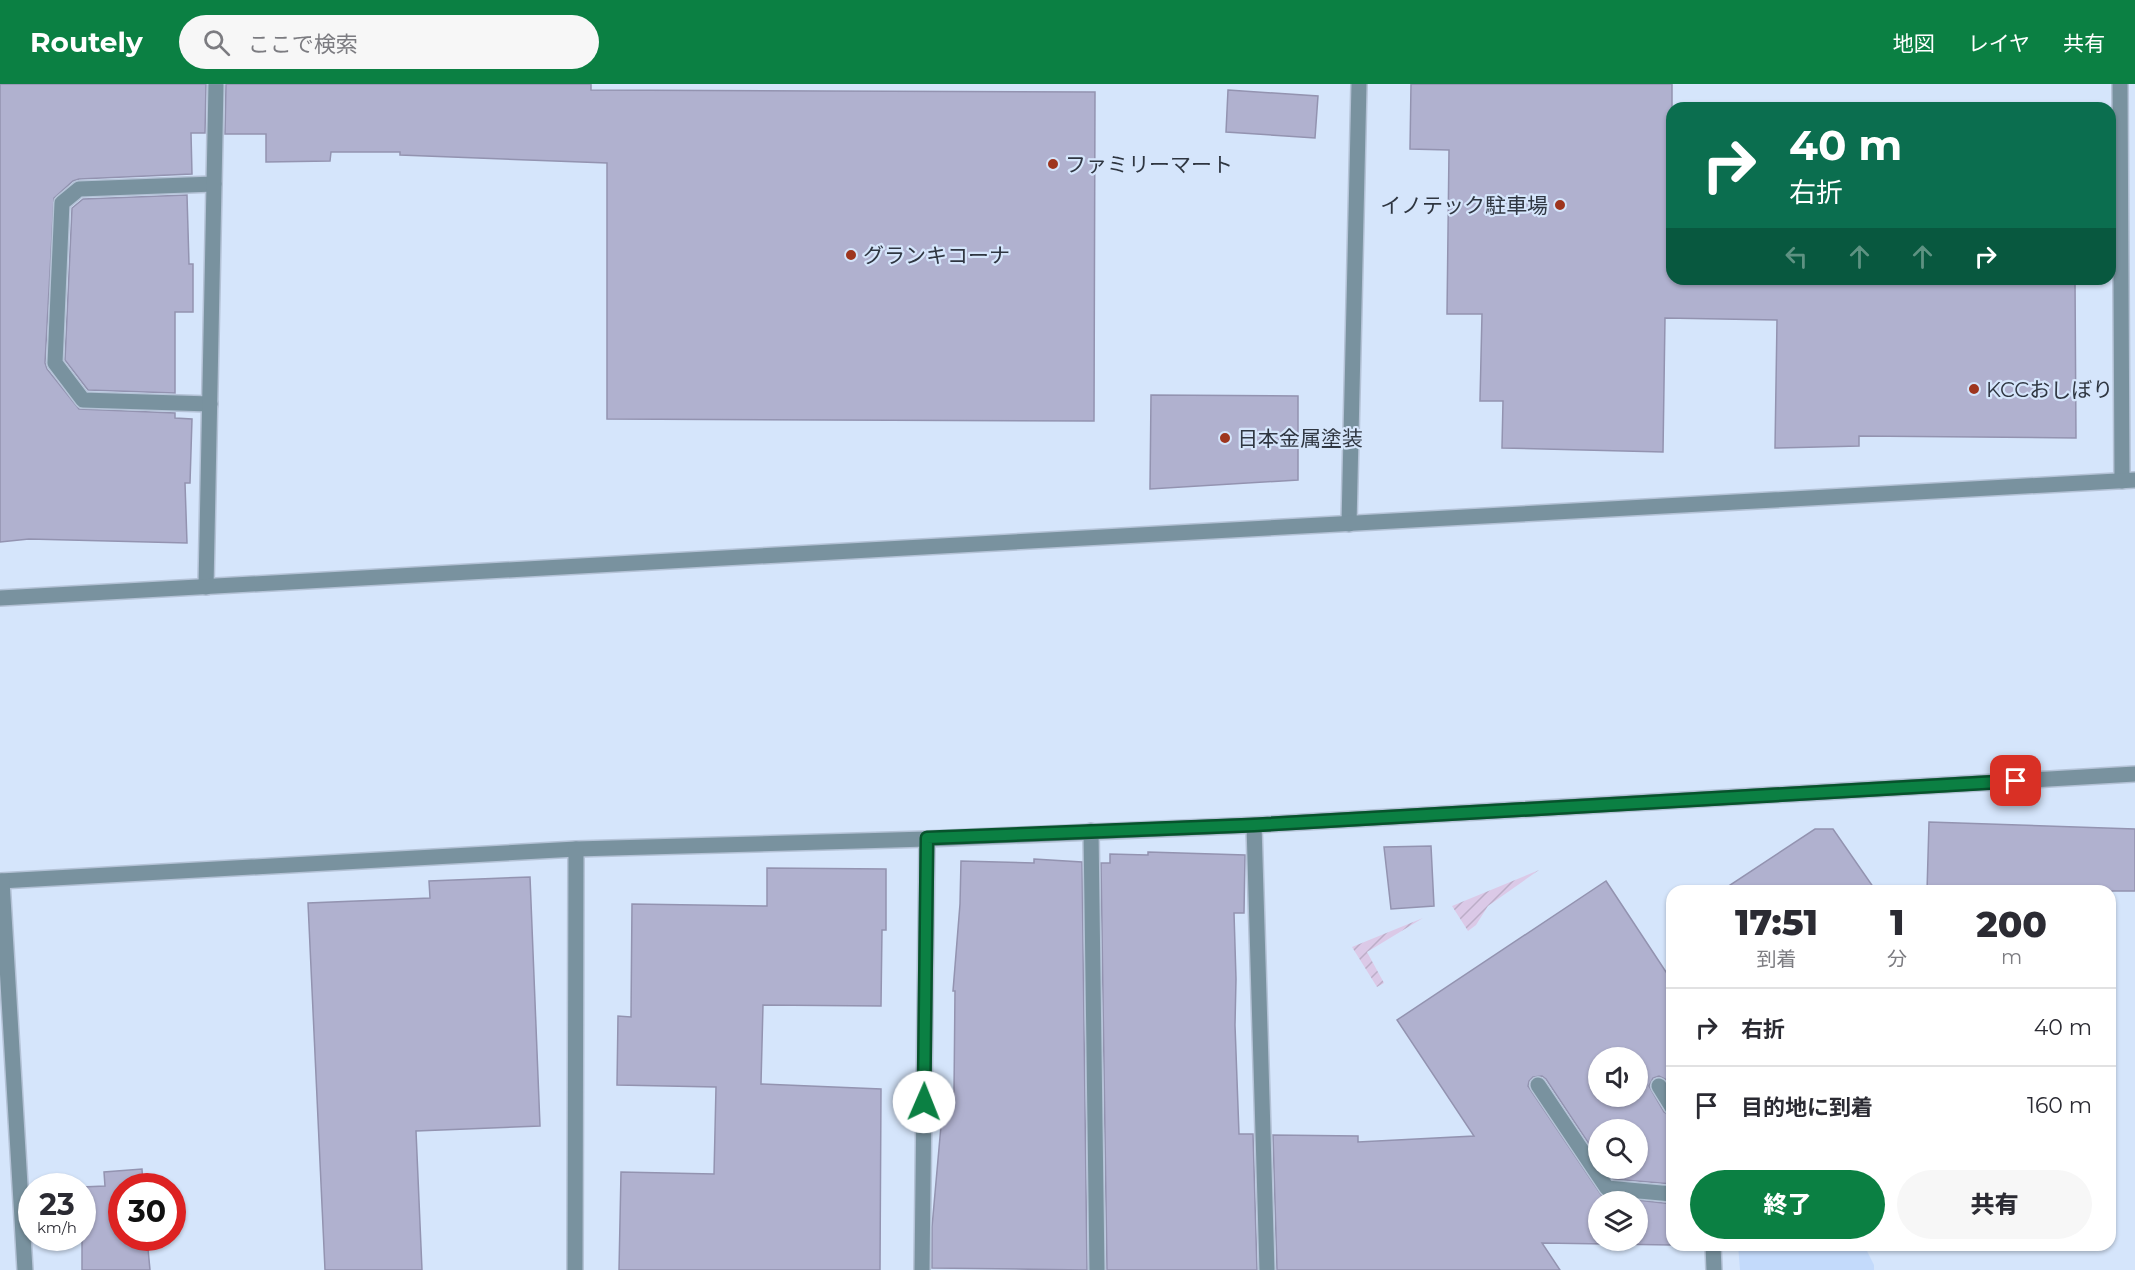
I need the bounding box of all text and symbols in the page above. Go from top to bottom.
search box [179,15,599,69]
text: Routely [30,25,143,59]
icon: search [200,26,233,59]
text: ここで検索 [248,31,358,58]
text: 地図 [1893,31,1935,56]
text: レイヤ [1968,31,2030,56]
text: 共有 [2063,31,2105,56]
text: 40 m [1789,119,1902,171]
icon: right [1690,126,1768,204]
place label: ファミリーマート [1065,152,1233,177]
marker: ファミリーマート [1046,157,1060,171]
text: 右折 [1789,176,1843,209]
place label: イノテック駐車場 [1380,193,1548,218]
marker: イノテック駐車場 [1553,198,1567,212]
icon: left [1780,240,1813,273]
icon: ahead [1843,240,1876,273]
icon: ahead [1906,240,1939,273]
icon: right [1969,240,2002,273]
place label: グランキコーナ [863,243,1010,268]
marker: グランキコーナ [844,248,858,262]
place label: KCCおしぼり [1986,377,2113,402]
marker: KCCおしぼり [1967,382,1981,396]
place label: 日本金属塗装 [1237,426,1363,451]
marker: 日本金属塗装 [1218,431,1232,445]
pin [1990,755,2041,806]
icon: arrive [1999,764,2032,797]
text: 17:51 [1735,900,1818,944]
text: 1 [1890,900,1904,944]
text: 200 [1976,902,2047,946]
text: m [2001,945,2022,969]
text: 到着 [1757,947,1797,971]
text: 分 [1887,947,1907,971]
icon: right [1690,1011,1723,1044]
text: 40 m [2034,1014,2092,1041]
text: 右折 [1741,1016,1785,1043]
map controls [1588,1047,1648,1251]
button: sound [1588,1047,1648,1107]
position arrow [892,1070,956,1134]
icon: arrive [1690,1089,1723,1122]
text: 160 m [2027,1092,2092,1119]
text: 目的地に到着 [1741,1094,1873,1121]
button: search [1588,1119,1648,1179]
button: 終了 [1690,1170,1885,1239]
button: 共有 [1897,1170,2092,1239]
speed limit sign: 30 [108,1173,186,1251]
text: 23 [39,1186,75,1223]
button: layers [1588,1191,1648,1251]
text: km/h [37,1218,77,1237]

